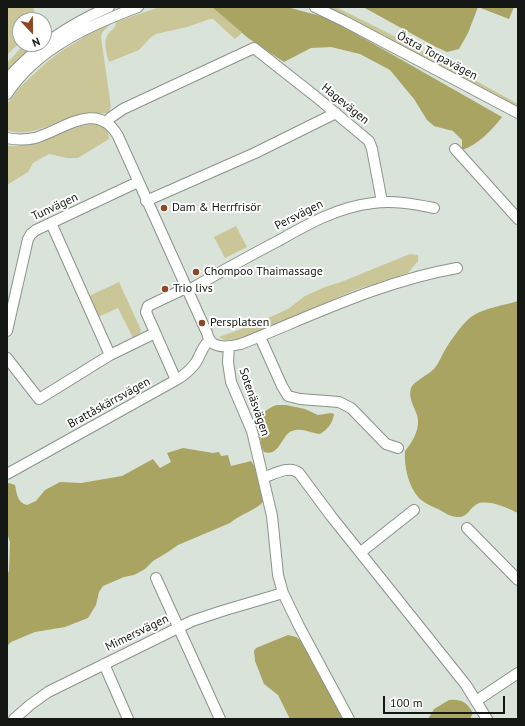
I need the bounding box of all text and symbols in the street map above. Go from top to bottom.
north arrow [12,12,52,52]
street label: Östra Torpavägen [394,29,480,83]
text: N [30,34,42,50]
street label: Hagevägen [318,80,372,128]
street label: Tunvägen [30,190,80,224]
street label: Persvägen [272,197,326,233]
place label: Dam & Herrfrisör [172,201,261,215]
marker: Dam & Herrfrisör [159,203,169,213]
place label: Chompoo Thaimassage [204,265,323,279]
marker: Chompoo Thaimassage [191,267,201,277]
place label: Trio livs [173,282,213,296]
marker: Trio livs [160,284,170,294]
place label: Persplatsen [210,316,269,330]
marker: Persplatsen [197,318,207,328]
street label: Sotenäsvägen [236,366,272,438]
street label: Brattåskärrsvägen [65,374,153,432]
street label: Mimersvägen [103,612,171,654]
scale bar [385,688,507,714]
text: 100 m [390,695,423,710]

